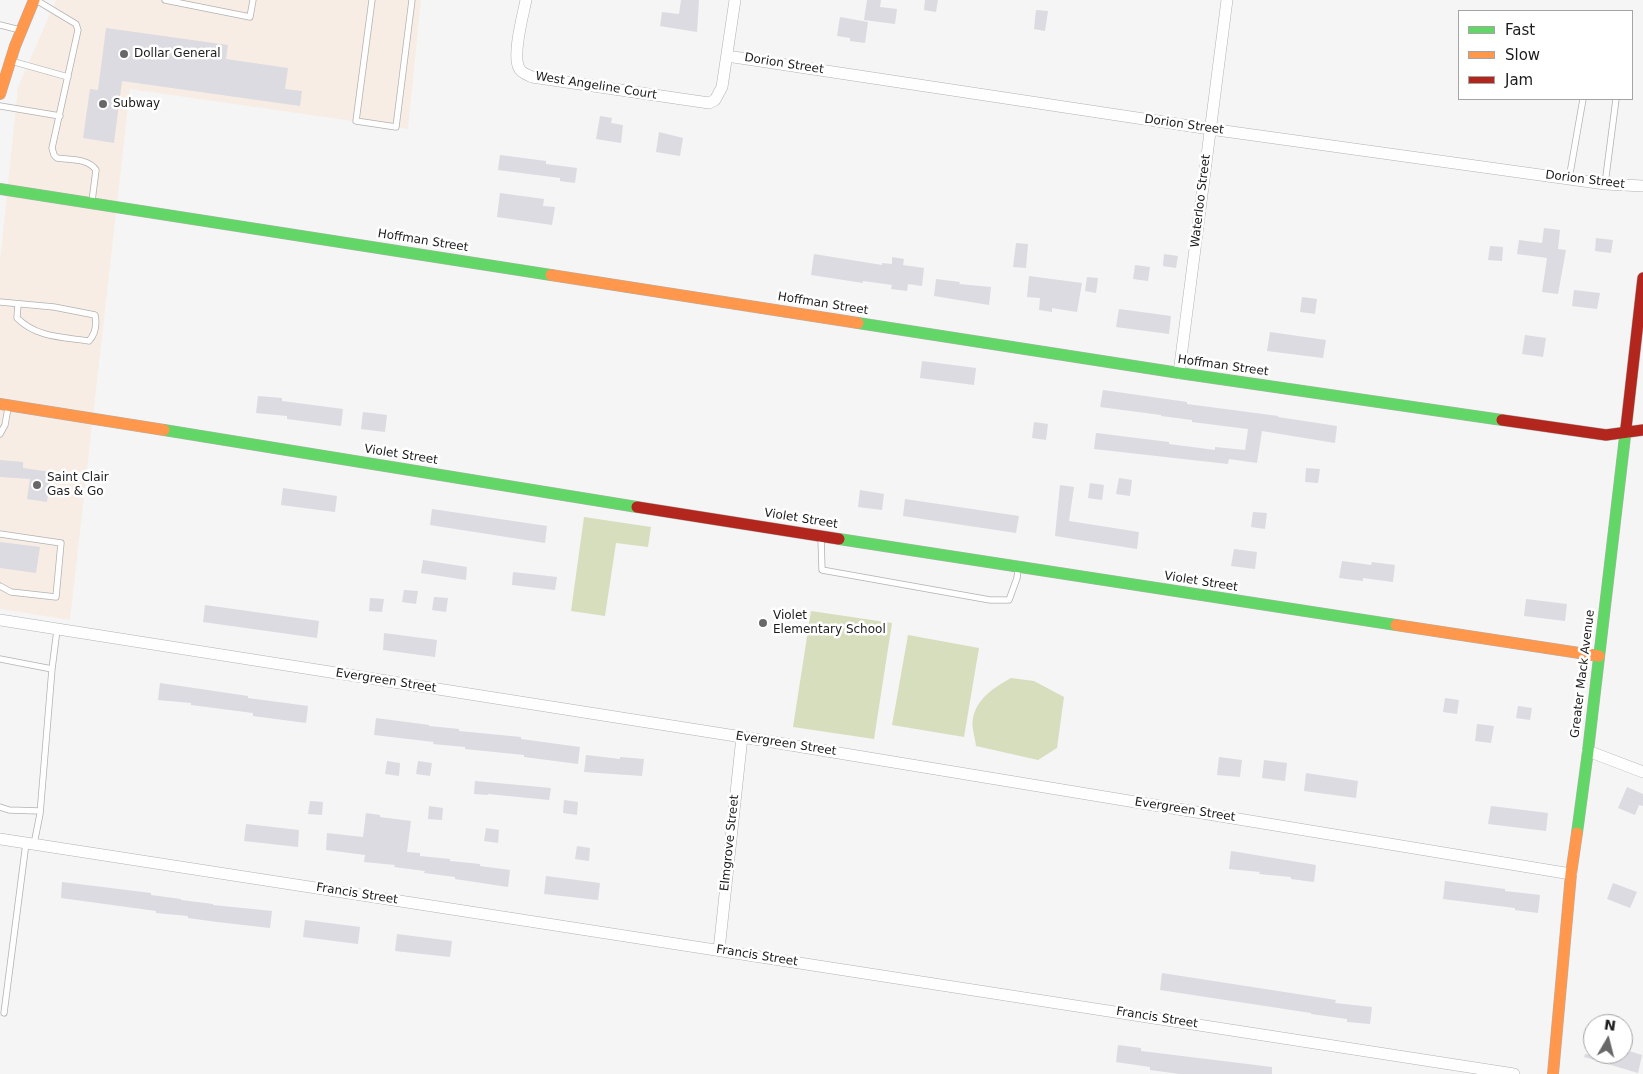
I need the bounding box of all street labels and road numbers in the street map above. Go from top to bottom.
street label: Dorion Street [743,51,825,77]
street label: West Angeline Court [534,69,658,103]
street label: Dorion Street [1143,112,1225,138]
street label: Waterloo Street [1188,154,1214,248]
street label: Dorion Street [1544,168,1626,192]
street label: Hoffman Street [377,227,469,255]
street label: Hoffman Street [777,290,869,318]
street label: Hoffman Street [1177,352,1269,380]
street label: Violet Street [363,442,439,468]
street label: Violet Street [763,506,839,532]
street label: Violet Street [1163,569,1239,595]
street label: Greater Mack Avenue [1568,609,1598,739]
street label: Evergreen Street [335,666,437,696]
street label: Evergreen Street [735,729,837,759]
street label: Elmgrove Street [718,794,742,892]
street label: Evergreen Street [1134,795,1236,825]
street label: Francis Street [315,880,399,908]
street label: Francis Street [715,942,799,970]
street label: Francis Street [1115,1004,1199,1032]

